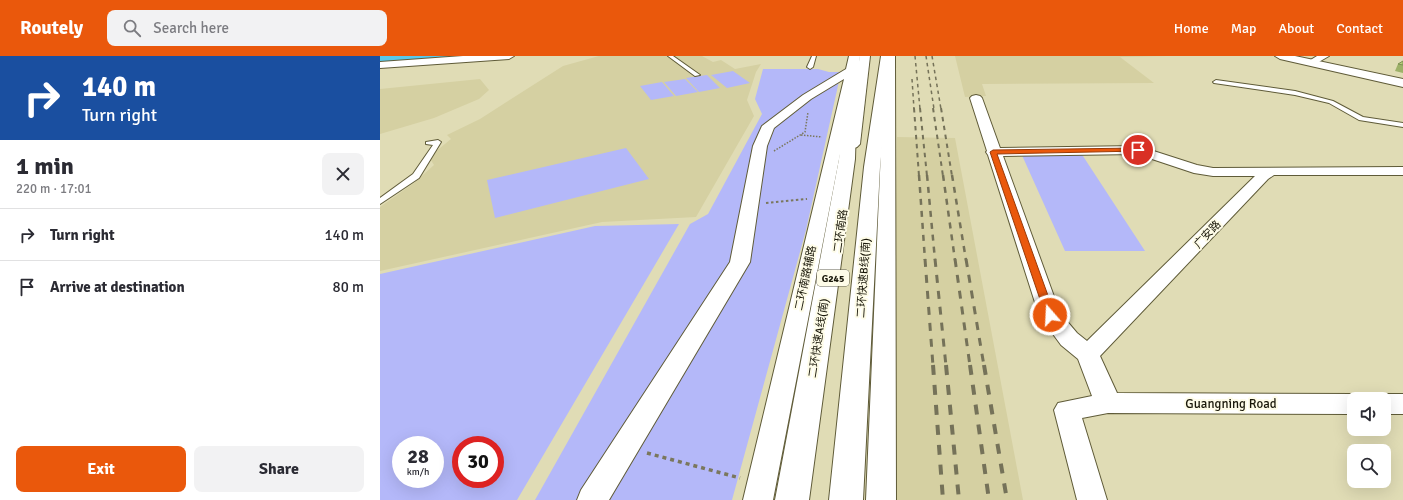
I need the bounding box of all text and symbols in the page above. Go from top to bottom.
search box [107,10,387,46]
text: Routely [20,16,83,40]
icon: search [121,17,143,39]
text: Search here [153,19,229,37]
text: Home [1174,20,1209,37]
text: Map [1231,20,1256,37]
text: About [1278,20,1314,37]
text: Contact [1336,20,1383,37]
text: 140 m [82,70,156,104]
icon: right [16,72,68,124]
text: Turn right [82,104,157,126]
pin [1121,133,1155,167]
icon: arrive [1127,139,1149,161]
text: 1 min [16,151,74,181]
button: close [322,153,364,195]
text: 220 m · 17:01 [16,181,92,197]
street label: 二环南路 [831,208,850,254]
street label: 广安路 [1191,218,1223,251]
icon: right [16,224,38,246]
text: Turn right [50,226,115,244]
text: 140 m [324,226,364,244]
street label: 二环快速B线(南) [854,238,873,318]
street label: 二环南路辅路 [792,244,819,312]
road number: G245 [817,270,849,286]
icon: arrive [16,276,38,298]
text: Arrive at destination [50,278,185,296]
text: 80 m [333,278,364,296]
position arrow [1029,294,1071,336]
street label: 二环快速A线(南) [806,298,831,379]
map controls [1347,392,1391,488]
button: sound [1347,392,1391,436]
street label: Guangning Road [1185,396,1277,412]
speed limit sign: 30 [452,436,504,488]
text: 28 [407,444,429,469]
button: search [1347,444,1391,488]
button: Exit [16,446,186,492]
button: Share [194,446,364,492]
text: km/h [407,466,429,478]

